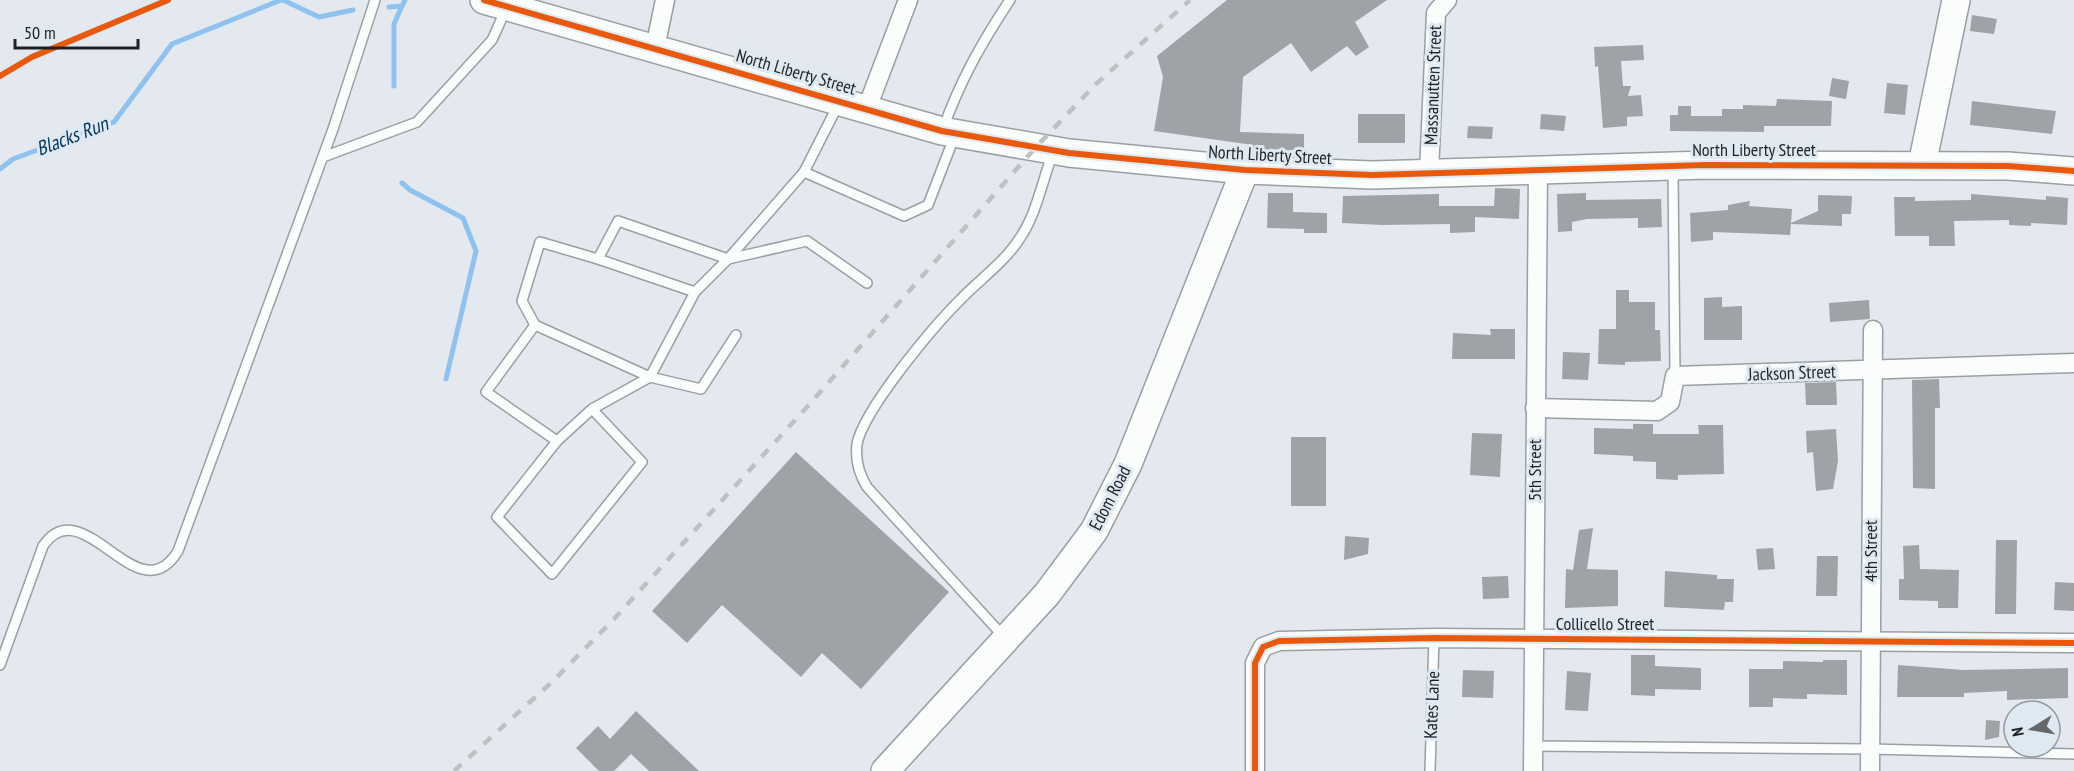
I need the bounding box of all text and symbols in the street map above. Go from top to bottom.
scale bar [15,12,138,50]
text: 50 m [24,21,56,44]
street label: Massanutten Street [1419,25,1446,145]
street label: North Liberty Street [734,43,859,100]
water label: Blacks Run [32,110,113,162]
street label: North Liberty Street [1692,138,1816,161]
street label: North Liberty Street [1208,140,1332,169]
street label: Jackson Street [1747,359,1836,386]
street label: 5th Street [1523,439,1546,501]
street label: Edom Road [1084,462,1136,534]
street label: 4th Street [1859,520,1882,582]
street label: Collicello Street [1556,612,1654,635]
street label: Kates Lane [1419,671,1444,739]
north arrow [2002,699,2062,759]
text: N [2007,726,2028,738]

